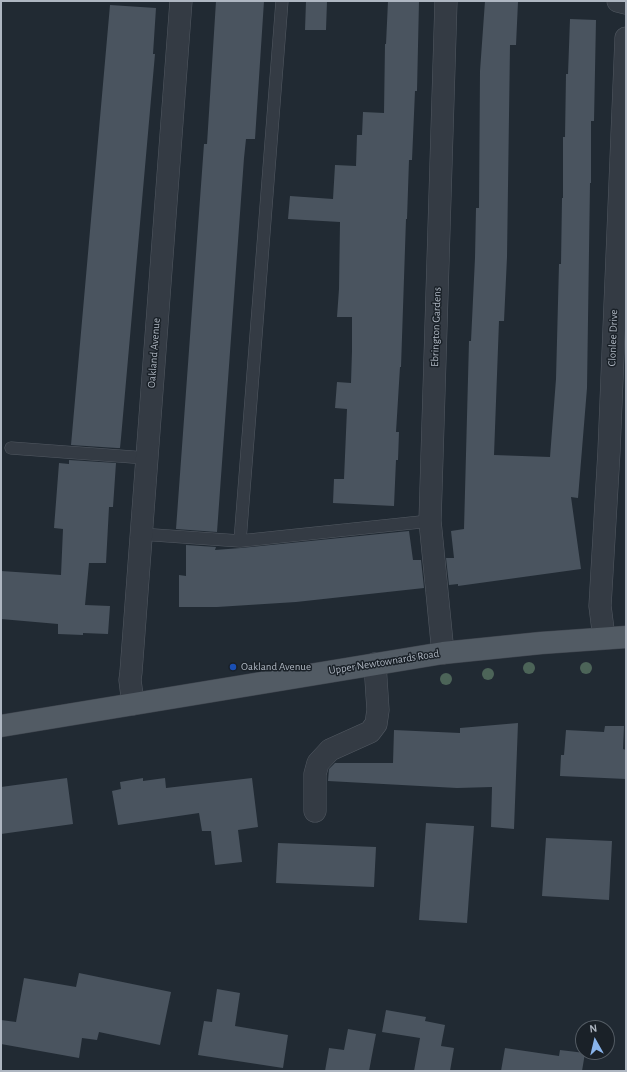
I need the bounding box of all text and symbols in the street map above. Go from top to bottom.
street label: Ebrington Gardens [428,287,444,367]
street label: Clonlee Drive [605,309,621,367]
street label: Oakland Avenue [145,318,163,388]
street label: Upper Newtownards Road [328,647,440,677]
place label: Oakland Avenue [241,660,311,674]
marker: Oakland Avenue [228,662,238,672]
north arrow [575,1020,615,1060]
text: N [589,1023,598,1035]

